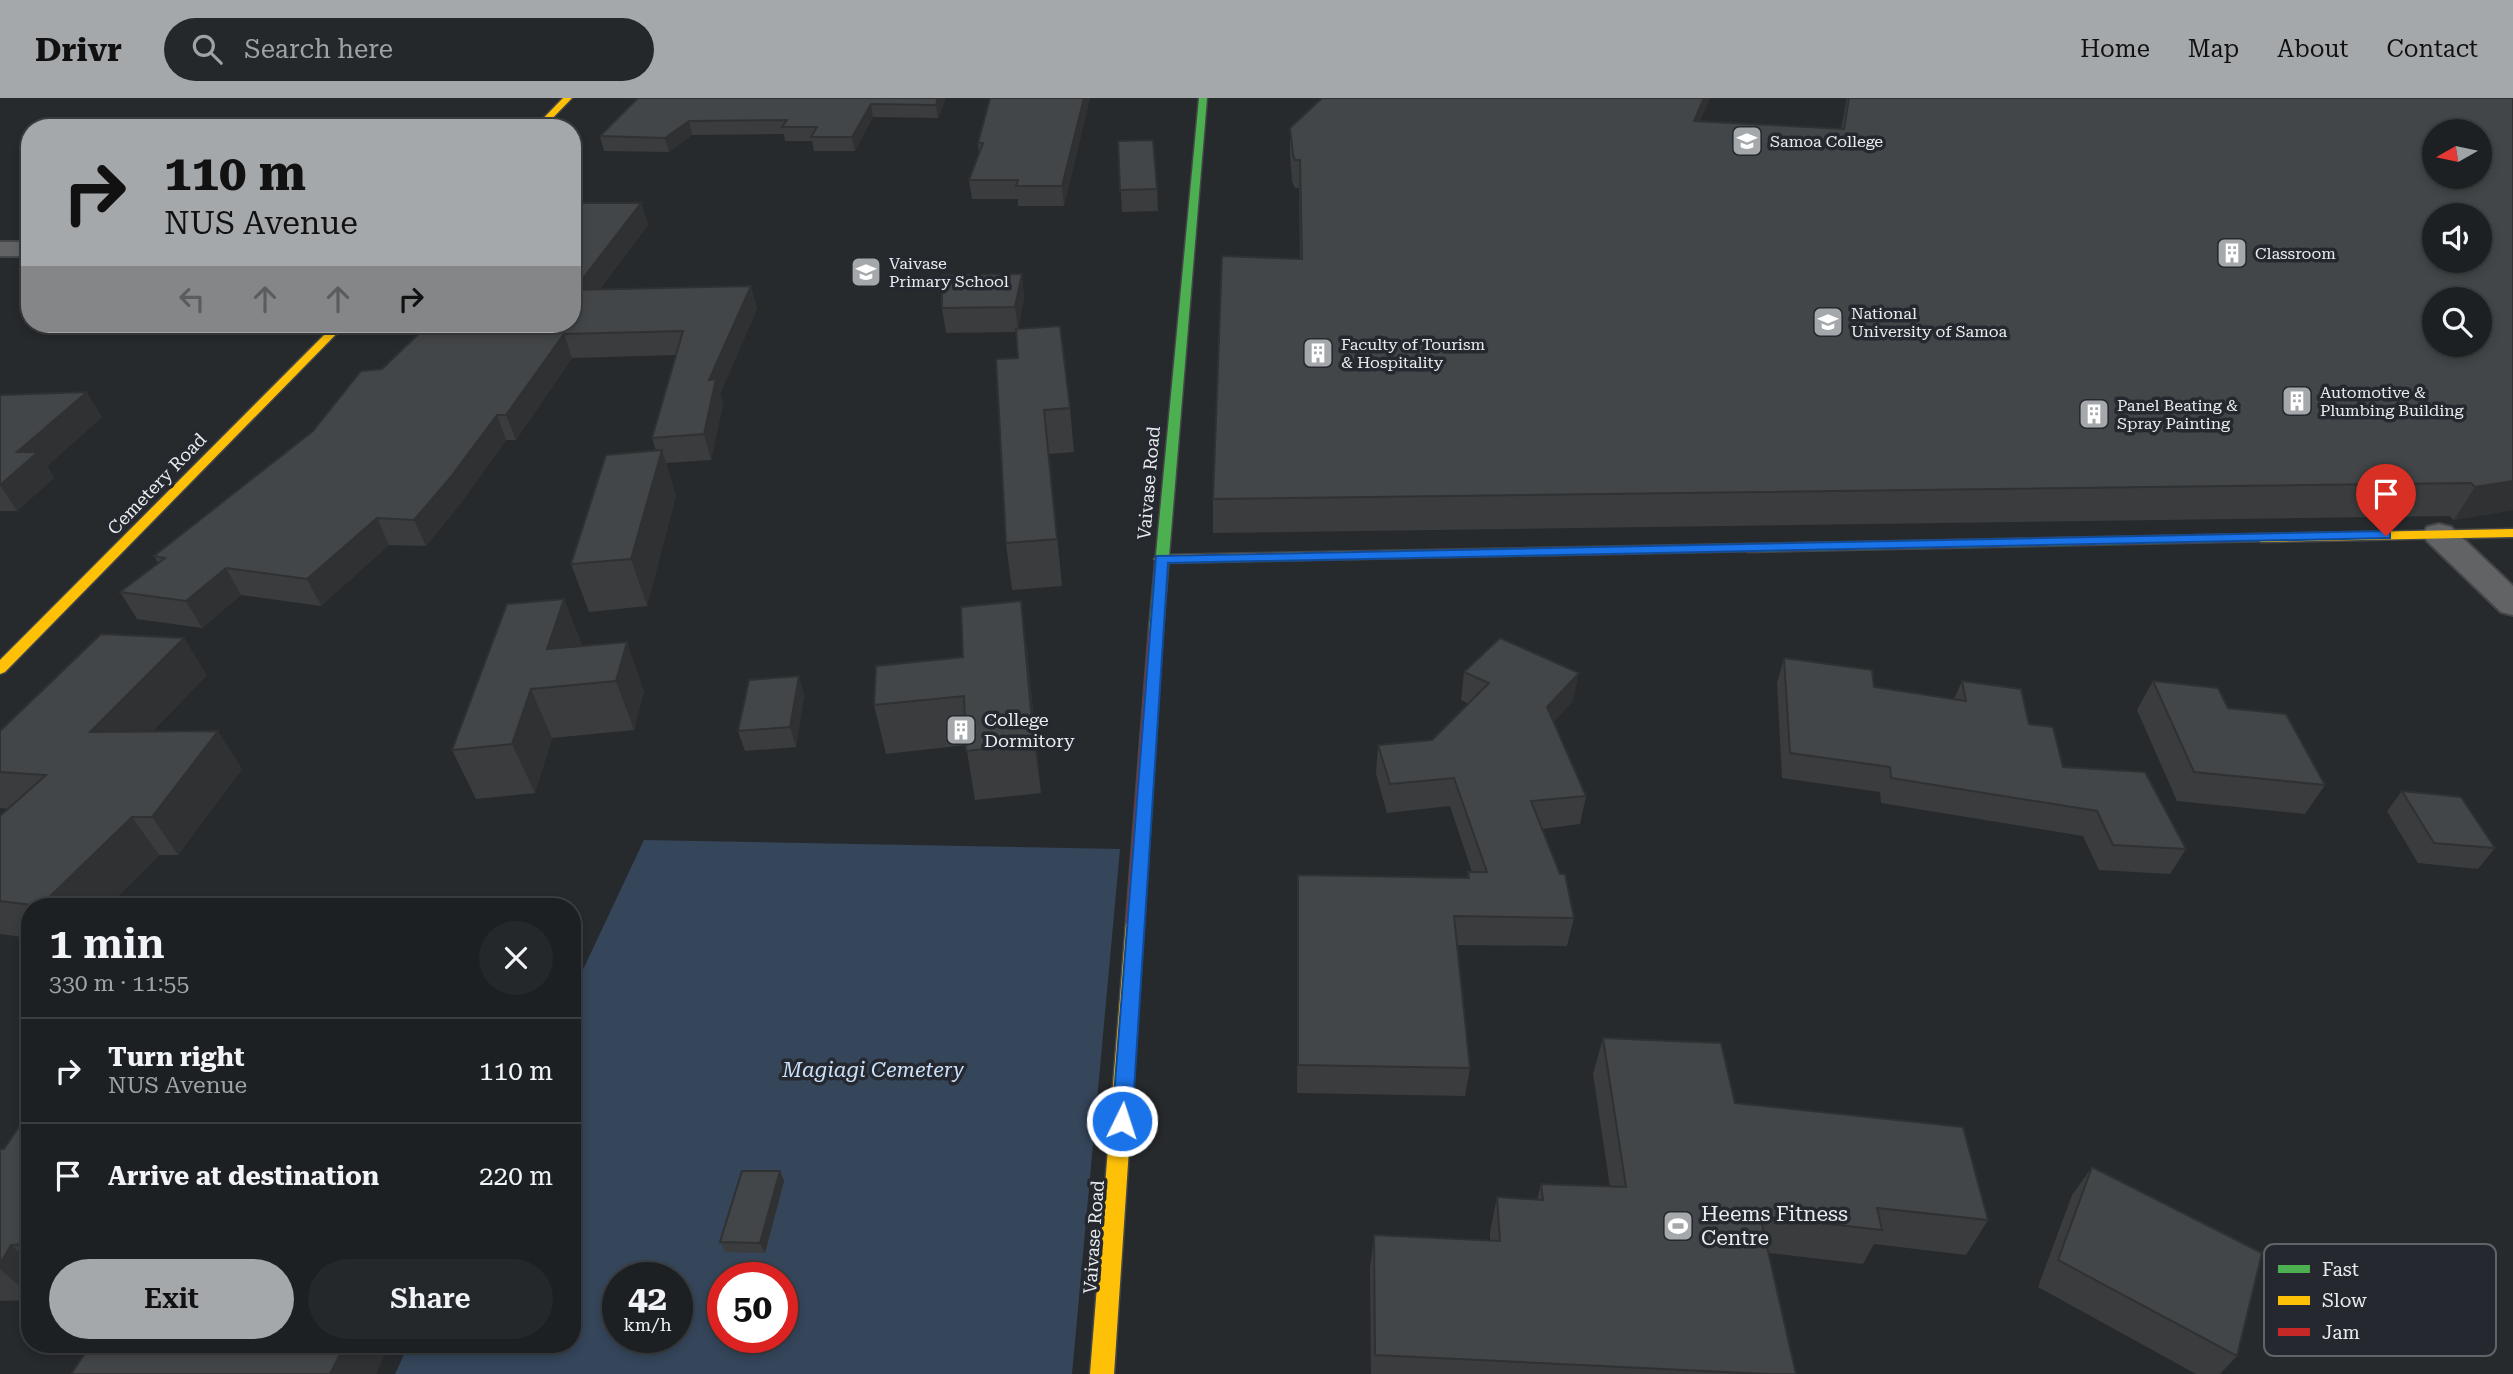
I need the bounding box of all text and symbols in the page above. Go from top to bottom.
search box [164,18,654,81]
text: Drivr [35,30,122,69]
icon: search [188,30,226,68]
text: Search here [244,34,393,64]
text: Home [2080,35,2150,63]
text: Map [2188,35,2239,63]
text: About [2277,35,2348,63]
text: Contact [2386,35,2478,63]
north arrow [2422,119,2492,189]
map controls [2422,119,2492,357]
school or university icon: Samoa College [1730,124,1764,158]
place label: Samoa College [1770,132,1883,151]
text: 110 m [164,145,306,202]
icon: right [49,147,140,238]
button: sound [2422,203,2492,273]
text: NUS Avenue [164,204,358,242]
building icon: Classroom [2215,236,2249,270]
place label: Classroom [2255,244,2336,263]
place label: Vaivase Primary School [889,254,1009,291]
school or university icon: Vaivase Primary School [849,255,883,289]
icon: left [173,280,211,318]
icon: ahead [246,280,284,318]
icon: ahead [319,280,357,318]
icon: right [392,280,430,318]
button: search [2422,287,2492,357]
place label: National University of Samoa [1851,304,2007,341]
school or university icon: National University of Samoa [1811,305,1845,339]
place label: Faculty of Tourism & Hospitality [1341,335,1486,372]
building icon: Faculty of Tourism & Hospitality [1301,336,1335,370]
place label: Automotive & Plumbing Building [2320,383,2465,420]
building icon: Automotive & Plumbing Building [2280,384,2314,418]
place label: Panel Beating & Spray Painting [2117,396,2238,433]
building icon: Panel Beating & Spray Painting [2077,397,2111,431]
street label: Vaivase Road [1133,425,1164,541]
street label: Cemetery Road [103,428,211,539]
pin [2356,464,2416,536]
icon: arrive [2367,475,2405,513]
place label: College Dormitory [984,709,1075,751]
building icon: College Dormitory [944,713,978,747]
text: 1 min [49,919,165,968]
button: close [479,921,553,995]
text: 330 m · 11:55 [49,970,189,997]
text: Turn right [108,1042,244,1072]
icon: right [49,1052,87,1090]
text: 110 m [479,1056,553,1086]
park label: Magiagi Cemetery [781,1058,964,1082]
text: NUS Avenue [108,1072,247,1099]
position arrow [1085,1084,1159,1158]
icon: arrive [49,1157,87,1195]
text: Arrive at destination [108,1161,379,1191]
text: 220 m [479,1161,553,1191]
street label: Vaivase Road [1079,1179,1108,1294]
place label: Heems Fitness Centre [1701,1202,1848,1250]
sports icon: Heems Fitness Centre [1661,1209,1695,1243]
legend [2264,1244,2496,1356]
text: Fast [2322,1258,2359,1281]
button: Exit [49,1259,294,1339]
button: Share [308,1259,553,1339]
speed limit sign: 50 [707,1262,798,1353]
text: 42 [628,1278,667,1319]
text: Slow [2322,1289,2367,1312]
text: km/h [623,1314,672,1335]
text: Jam [2322,1321,2360,1344]

